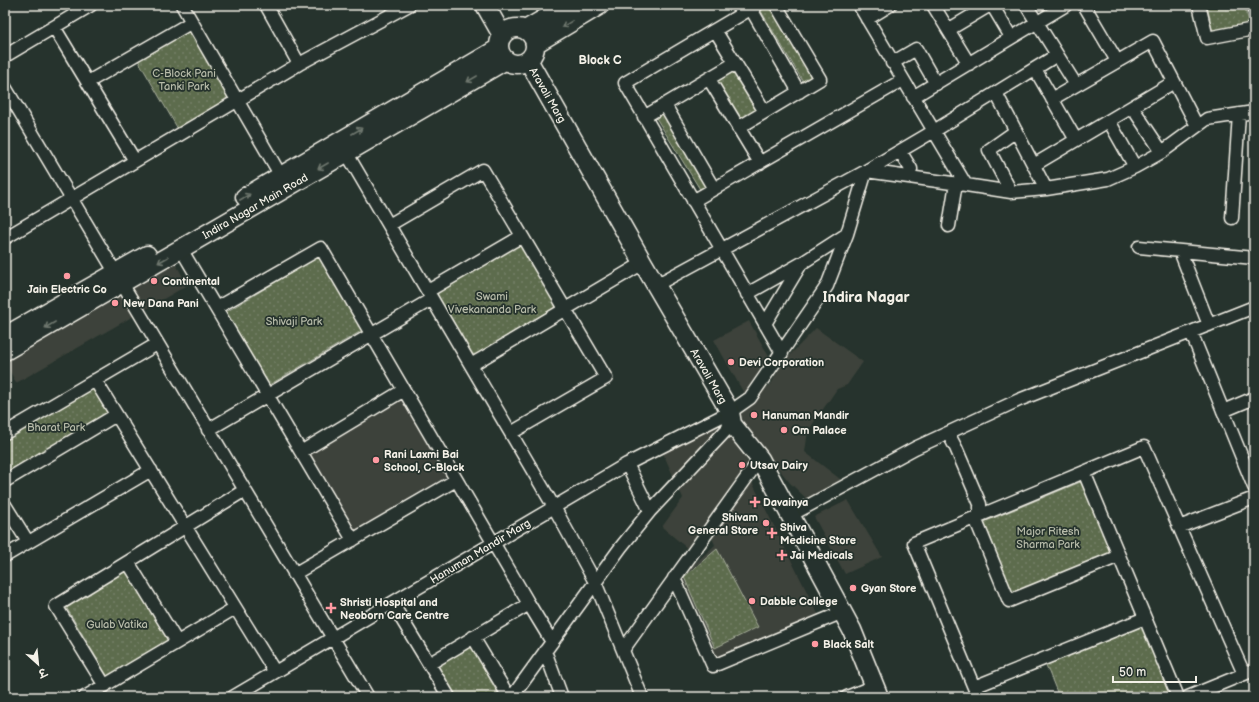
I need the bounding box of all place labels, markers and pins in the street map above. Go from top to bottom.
marker: Jain Electric Co [62,271,72,281]
place label: Continental [162,275,220,288]
marker: Continental [149,276,159,286]
place label: Jain Electric Co [27,283,107,296]
place label: New Dana Pani [123,297,199,310]
marker: New Dana Pani [110,298,120,308]
place label: Devi Corporation [739,356,824,369]
marker: Devi Corporation [726,357,736,367]
place label: Hanuman Mandir [762,409,850,422]
marker: Hanuman Mandir [749,410,759,420]
place label: Om Palace [792,424,847,437]
marker: Om Palace [779,425,789,435]
place label: Rani Laxmi Bai School, C-Block [384,448,465,474]
marker: Rani Laxmi Bai School, C-Block [371,455,381,465]
place label: Utsav Dairy [750,459,808,472]
marker: Utsav Dairy [737,460,747,470]
place label: Davainya [763,496,808,509]
marker: Davainya [750,497,760,507]
place label: Shivam General Store [688,511,758,537]
marker: Shivam General Store [761,518,771,528]
place label: Shiva Medicine Store [780,521,856,547]
marker: Shiva Medicine Store [767,528,777,538]
place label: Jai Medicals [790,549,853,562]
marker: Jai Medicals [777,550,787,560]
place label: Gyan Store [861,582,916,595]
marker: Gyan Store [848,583,858,593]
place label: Dabble College [760,595,837,608]
place label: Shristi Hospital and Neoborn Care Centre [340,596,449,622]
marker: Dabble College [747,596,757,606]
marker: Shristi Hospital and Neoborn Care Centre [325,602,337,614]
place label: Black Salt [823,638,874,651]
marker: Black Salt [810,639,820,649]

